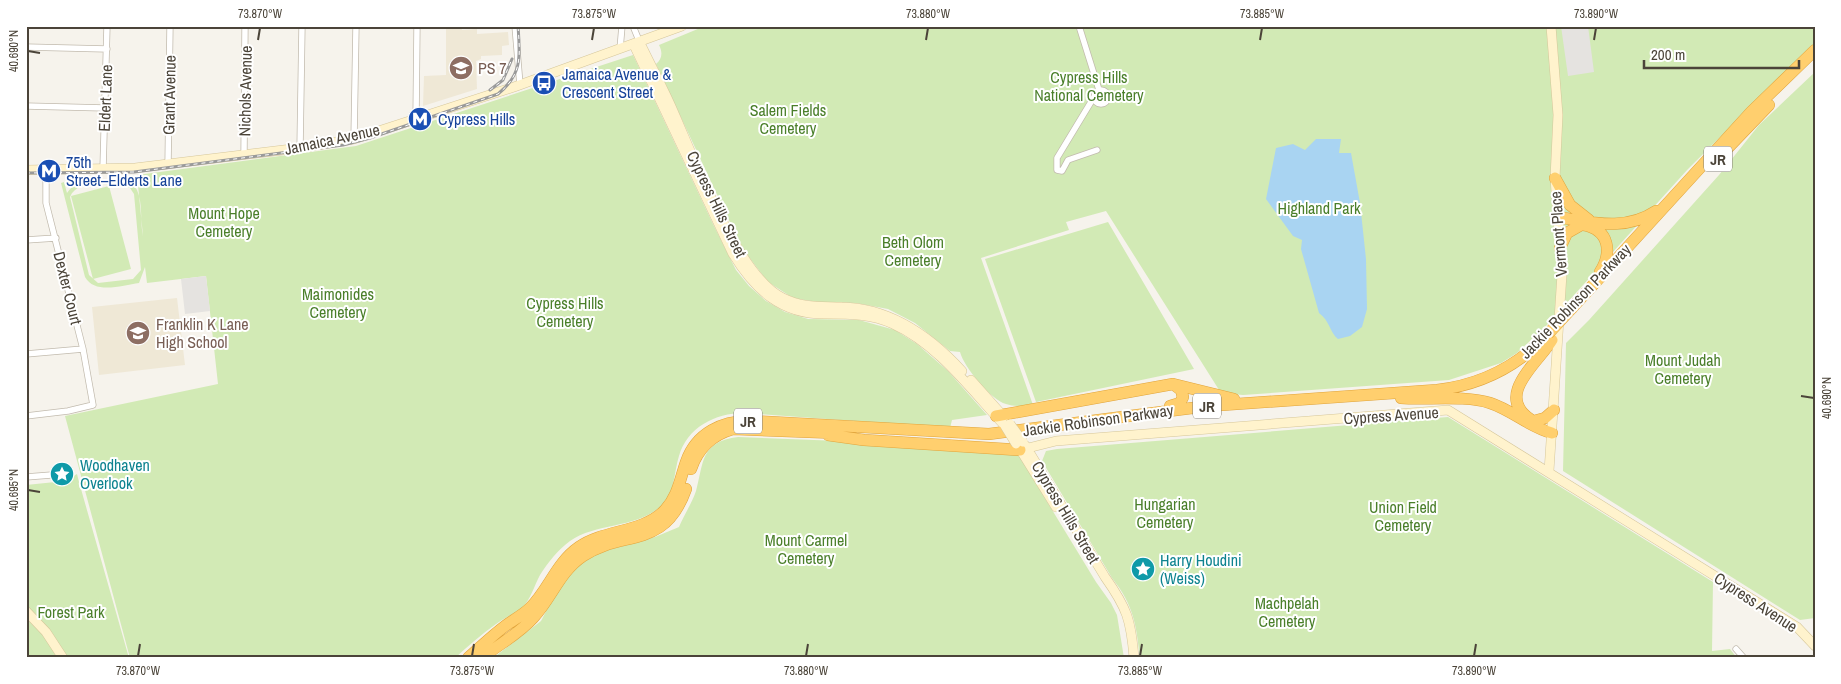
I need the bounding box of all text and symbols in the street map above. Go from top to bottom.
text: 73.870°W [238,6,283,22]
text: 73.875°W [572,6,617,22]
text: 73.880°W [906,6,951,22]
text: 73.885°W [1240,6,1285,22]
text: 73.890°W [1574,6,1619,22]
text: 40.690°N [6,30,22,72]
scale bar [1644,38,1798,70]
text: 200 m [1651,44,1685,65]
street label: Nichols Avenue [233,45,257,137]
street label: Grant Avenue [157,55,181,135]
school or university icon: PS 7 [448,55,474,81]
place label: PS 7 [478,57,506,79]
place label: Jamaica Avenue & Crescent Street [562,63,671,103]
street label: Eldert Lane [93,64,117,132]
park label: Cypress Hills National Cemetery [1034,66,1144,106]
bus stop icon: Jamaica Avenue & Crescent Street [531,70,557,96]
park label: Salem Fields Cemetery [750,99,826,139]
metro station icon: Cypress Hills [407,106,433,132]
place label: Cypress Hills [438,108,515,130]
street label: Jamaica Avenue [282,118,382,160]
road number: JR [1704,146,1732,172]
street label: Cypress Hills Street [682,147,752,261]
place label: 75th Street–Elderts Lane [66,151,182,191]
metro station icon: 75th Street–Elderts Lane [36,158,62,184]
street label: Vermont Place [1544,191,1572,277]
park label: Highland Park [1277,197,1361,219]
park label: Mount Hope Cemetery [188,202,260,242]
park label: Beth Olom Cemetery [882,231,944,271]
street label: Jackie Robinson Parkway [1514,238,1636,363]
street label: Dexter Court [48,249,88,327]
park label: Maimonides Cemetery [302,283,374,323]
park label: Cypress Hills Cemetery [526,292,604,332]
place label: Franklin K Lane High School [156,313,249,353]
school or university icon: Franklin K Lane High School [125,320,151,346]
park label: Mount Judah Cemetery [1645,349,1721,389]
text: 40.690°N [1819,377,1835,419]
road number: JR [1193,394,1221,418]
street label: Jackie Robinson Parkway [1021,398,1175,441]
street label: Cypress Avenue [1343,401,1439,429]
road number: JR [734,408,762,434]
place label: Woodhaven Overlook [80,454,150,494]
street label: Cypress Hills Street [1027,457,1105,568]
place icon: Woodhaven Overlook [49,461,75,487]
text: 40.695°N [6,469,22,511]
park label: Hungarian Cemetery [1134,493,1196,533]
park label: Union Field Cemetery [1369,496,1437,536]
park label: Mount Carmel Cemetery [765,529,847,569]
place label: Harry Houdini (Weiss) [1160,549,1242,589]
place icon: Harry Houdini (Weiss) [1130,556,1156,582]
street label: Cypress Avenue [1710,567,1802,637]
park label: Machpelah Cemetery [1255,592,1319,632]
park label: Forest Park [37,601,105,623]
text: 73.870°W [116,663,161,679]
text: 73.875°W [450,663,495,679]
text: 73.880°W [784,663,829,679]
text: 73.885°W [1118,663,1163,679]
text: 73.890°W [1452,663,1497,679]

